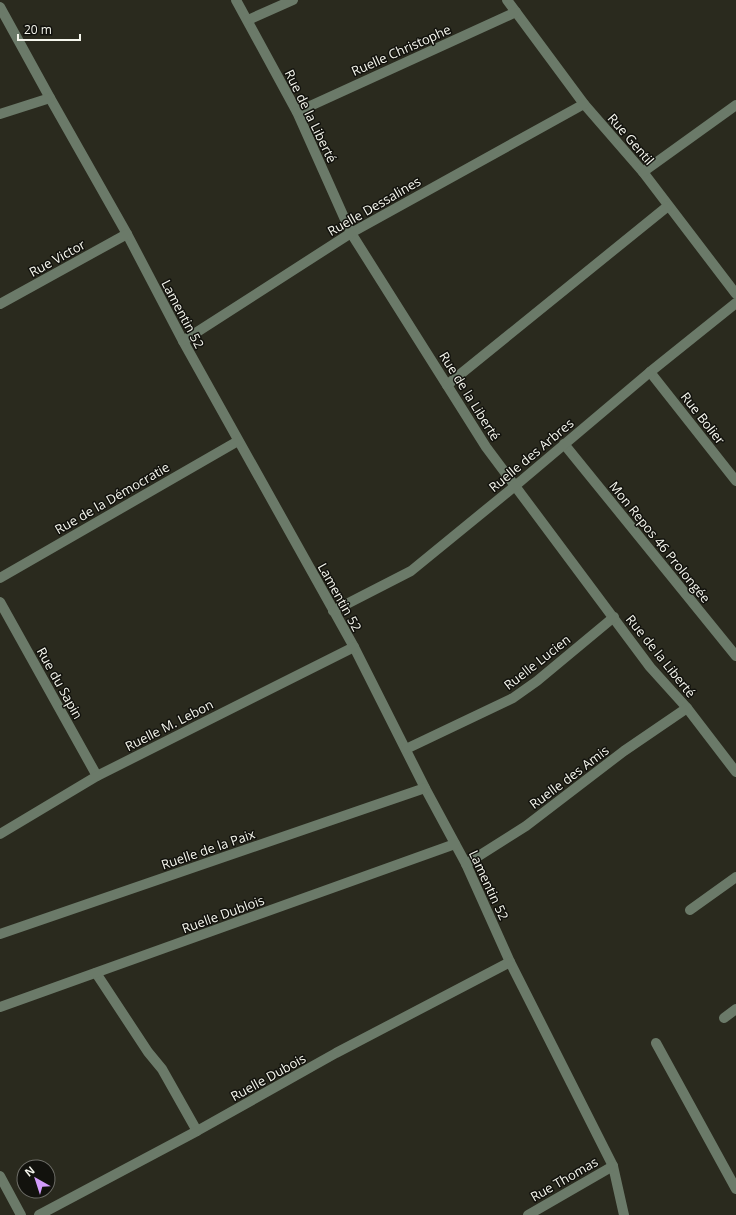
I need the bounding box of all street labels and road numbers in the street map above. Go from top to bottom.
street label: Ruelle Christophe [348,20,454,80]
street label: Rue de la Liberté [281,66,341,166]
street label: Rue Gentil [604,109,658,169]
street label: Ruelle Dessalines [324,172,424,240]
street label: Rue Victor [26,235,89,281]
street label: Lamentin 52 [157,276,209,352]
street label: Rue de la Liberté [435,348,505,444]
street label: Rue Bolier [677,388,730,449]
street label: Ruelle des Arbres [485,414,577,496]
street label: Rue de la Démocratie [51,458,173,538]
street label: Mon Repos 46 Prolongée [605,477,715,607]
street label: Lamentin 52 [314,560,366,634]
street label: Rue de la Liberté [622,611,700,701]
street label: Ruelle Lucien [500,630,574,694]
street label: Rue du Sapin [33,644,87,722]
street label: Ruelle M. Lebon [122,695,216,755]
street label: Ruelle des Amis [526,741,612,813]
street label: Ruelle de la Paix [159,824,258,873]
street label: Lamentin 52 [465,847,513,923]
street label: Ruelle Dublois [179,891,267,937]
street label: Ruelle Dubois [227,1049,309,1105]
street label: Rue Thomas [527,1152,601,1206]

